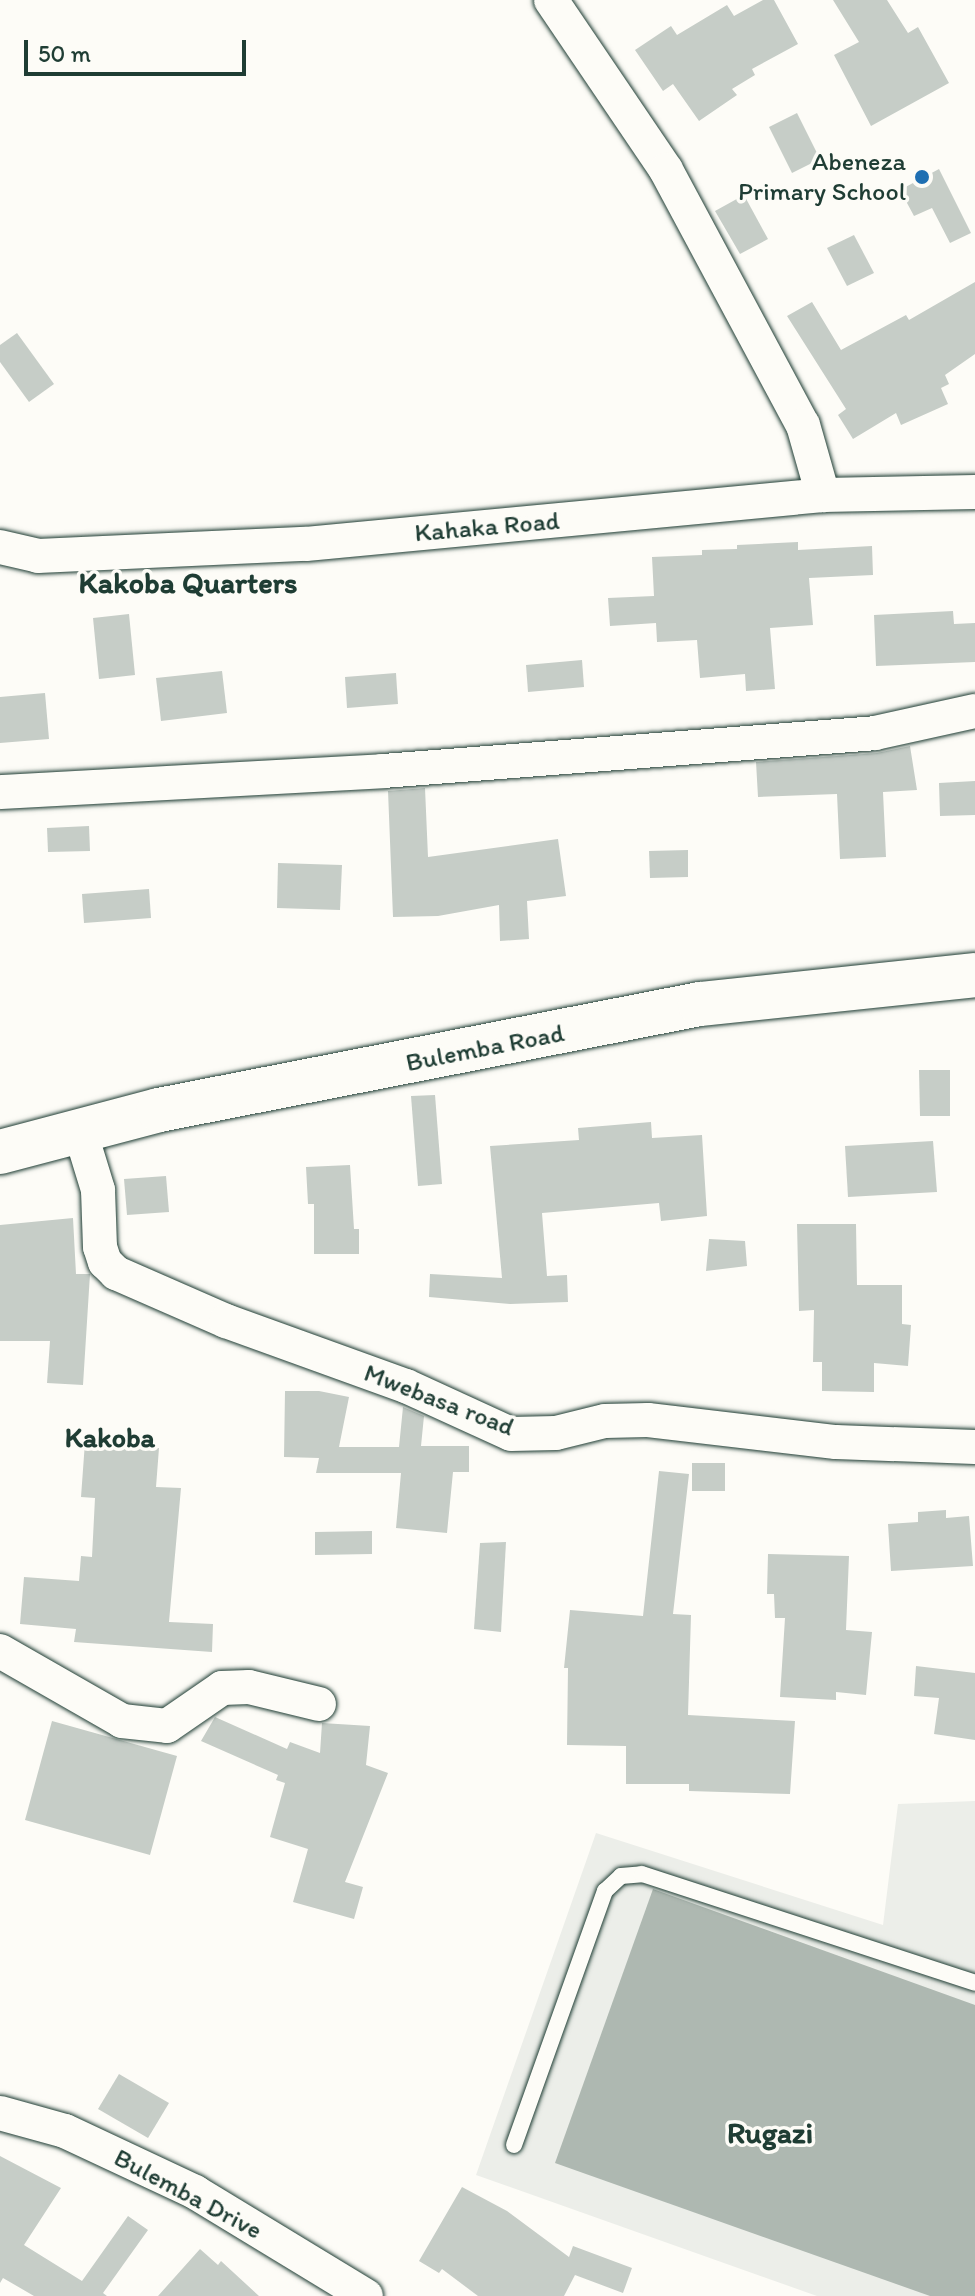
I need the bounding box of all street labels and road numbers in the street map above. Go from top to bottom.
street label: Kahaka Road [413,505,561,549]
street label: Bulemba Road [403,1017,567,1079]
street label: Mwebasa road [360,1357,518,1443]
street label: Bulemba Drive [109,2142,267,2246]

